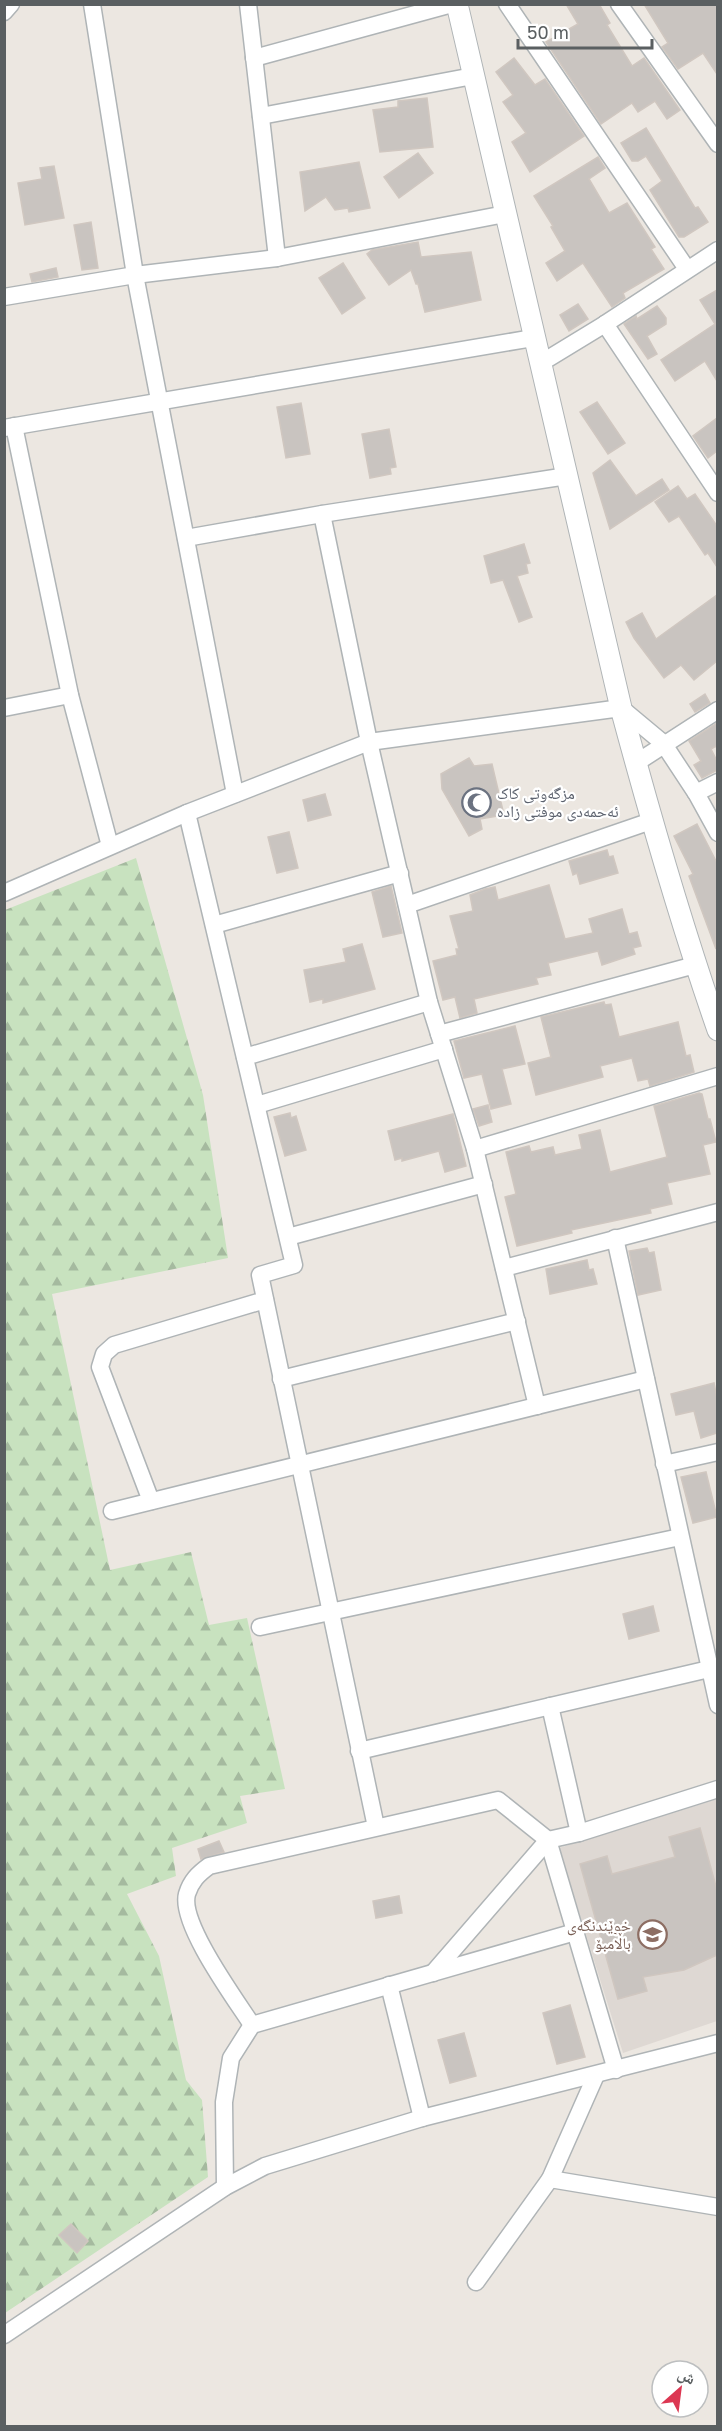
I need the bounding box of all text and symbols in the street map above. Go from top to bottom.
scale bar [518,12,652,50]
text: 50 m [527,21,569,43]
place label: مزگەوتی کاک ئەحمەدی موفتی زادە [497,783,619,822]
mosque icon: مزگەوتی کاک ئەحمەدی موفتی زادە [460,786,492,818]
place label: خوێندنگەی باڵامبۆ [567,1915,631,1953]
school or university icon: خوێندنگەی باڵامبۆ [636,1918,668,1950]
north arrow [650,2359,710,2419]
text: ش [675,2363,699,2389]

